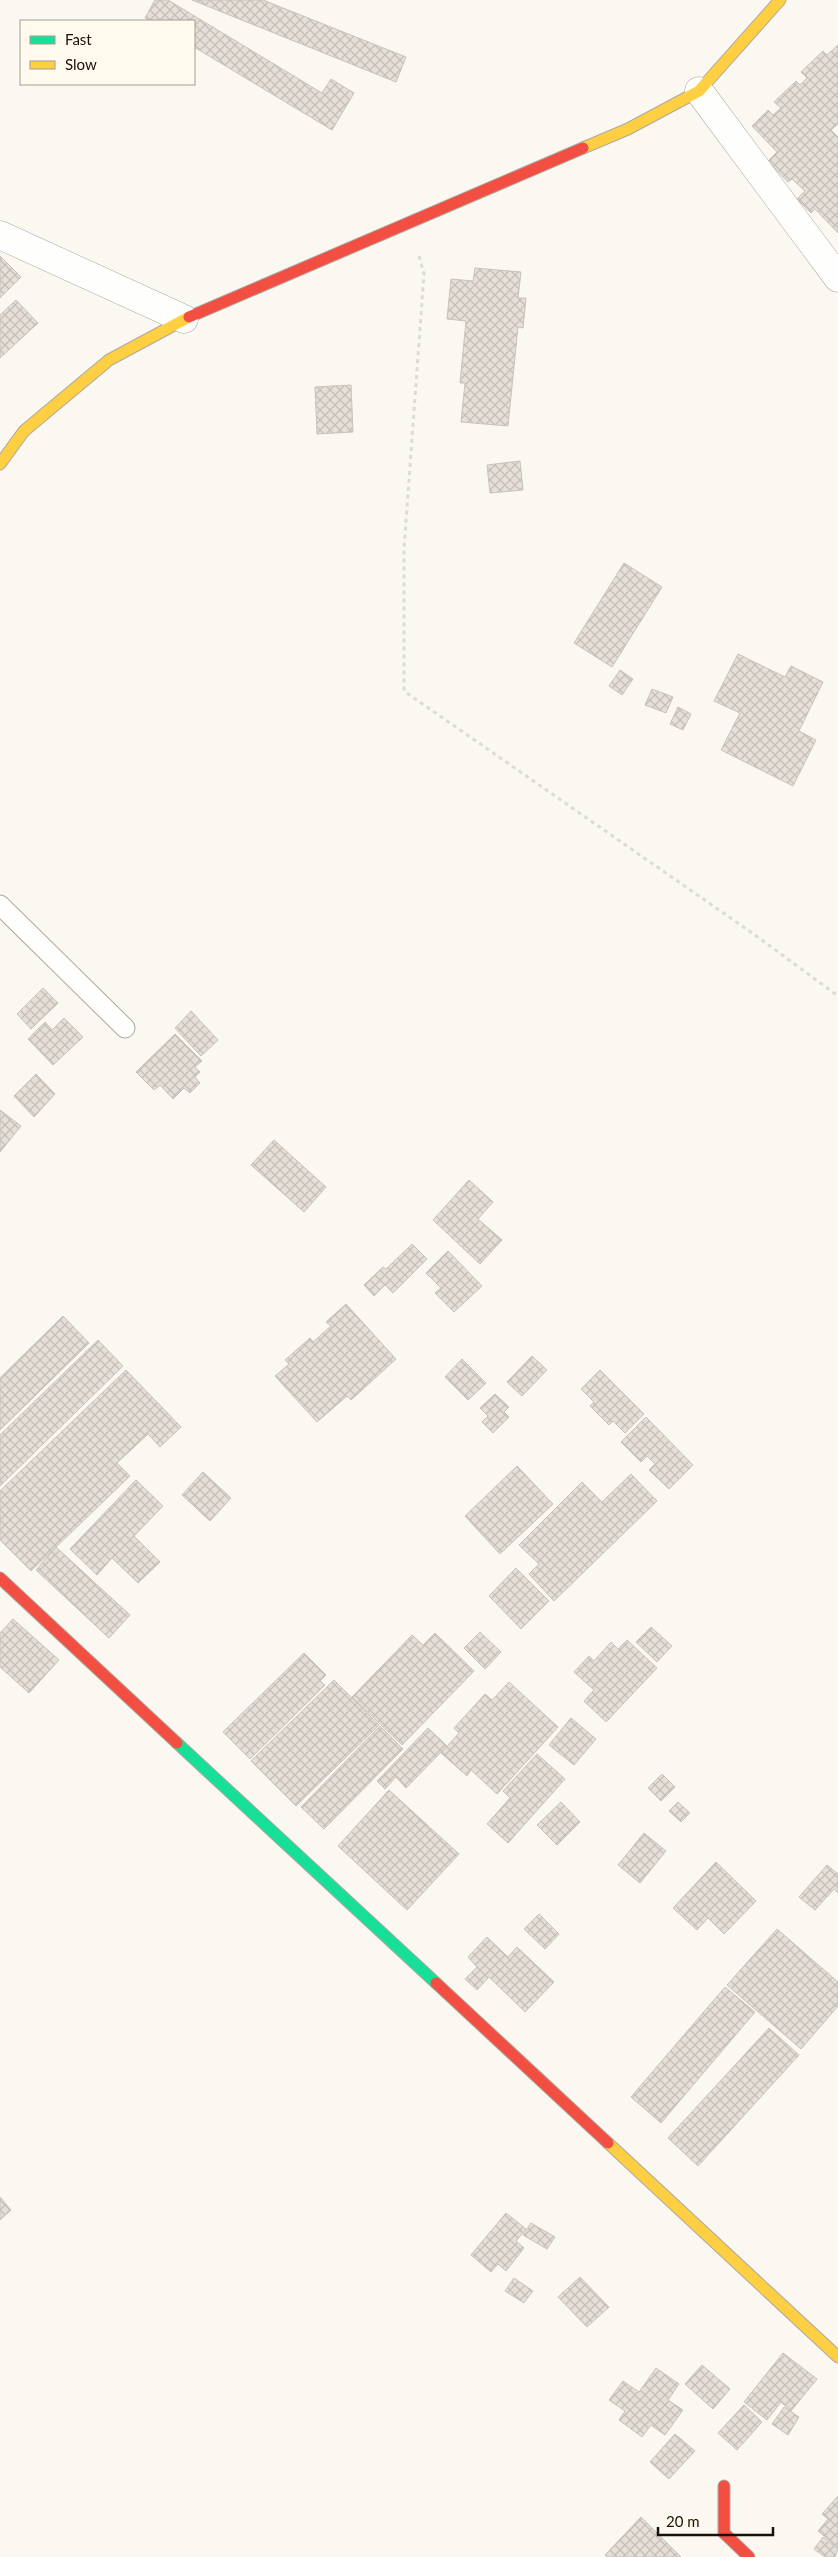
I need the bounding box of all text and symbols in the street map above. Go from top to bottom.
legend [20,20,195,85]
text: Fast [65,30,92,48]
text: Slow [65,55,97,73]
scale bar [658,2504,773,2536]
text: 20 m [666,2512,700,2530]

